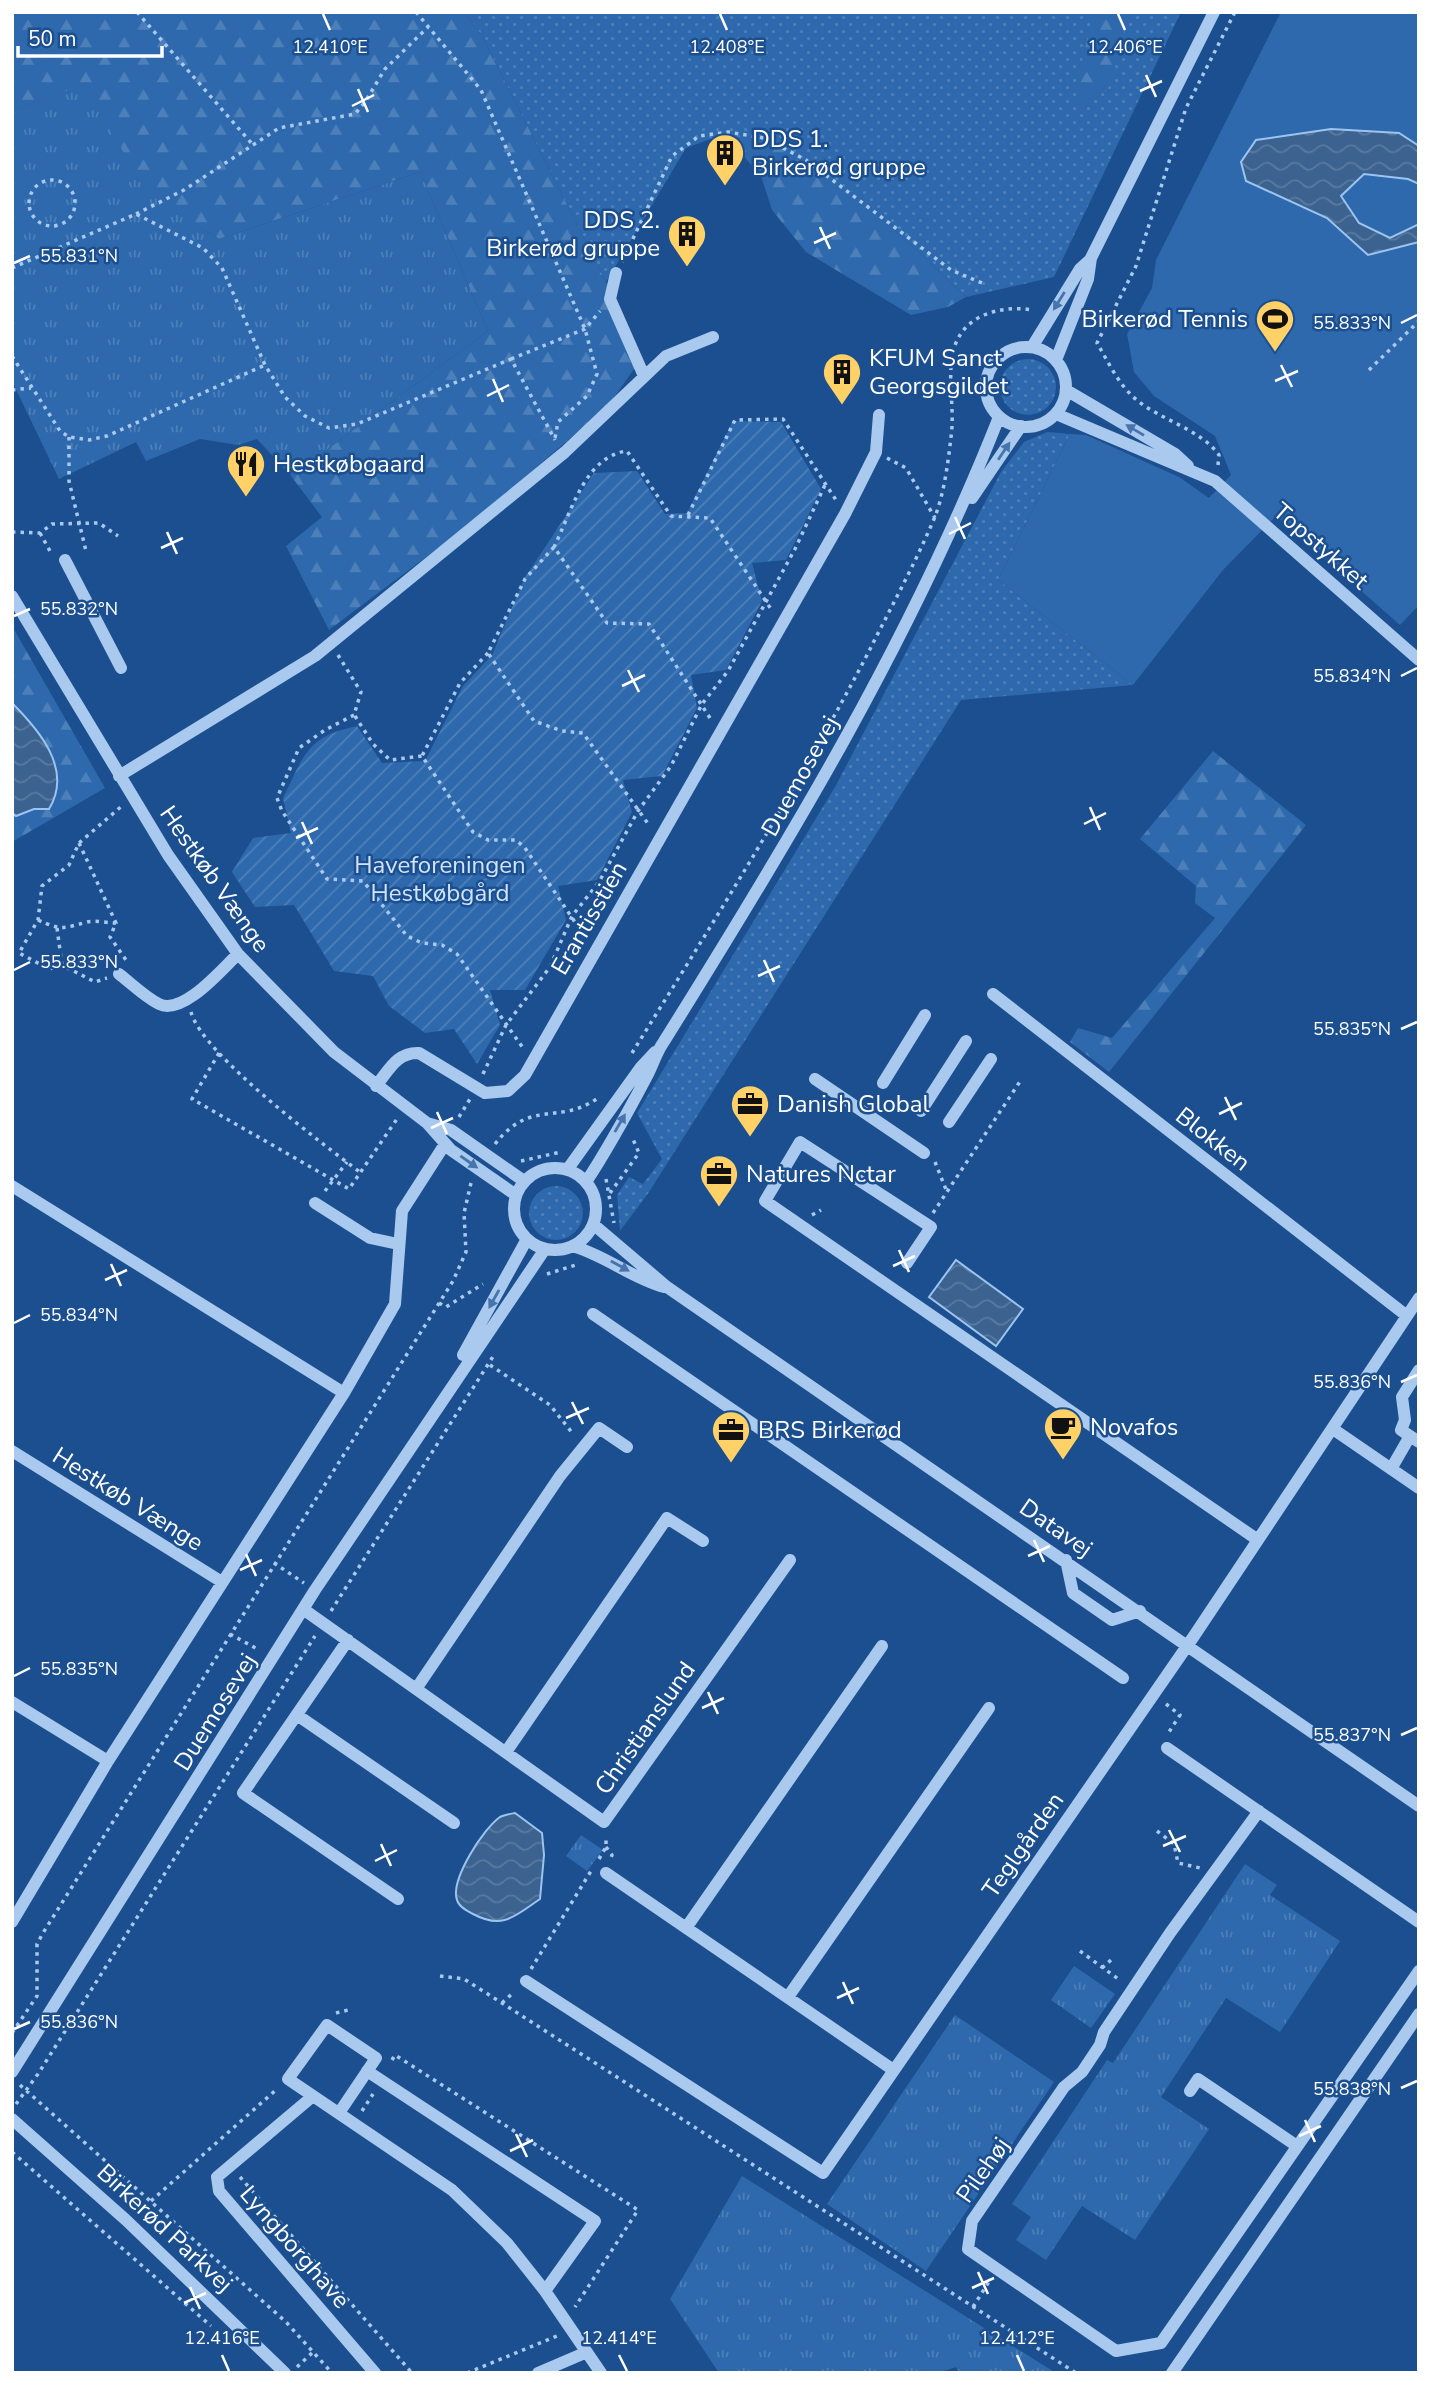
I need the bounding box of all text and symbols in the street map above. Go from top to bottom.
scale bar [18,14,161,58]
text: 50 m [28,25,77,53]
text: 12.410°E [292,35,368,59]
text: 12.408°E [689,35,765,59]
text: 12.406°E [1087,35,1163,59]
place label: DDS 1. Birkerød gruppe [752,123,926,183]
building icon: DDS 1. Birkerød gruppe [704,132,746,187]
place label: DDS 2. Birkerød gruppe [486,204,660,264]
building icon: DDS 2. Birkerød gruppe [666,213,708,268]
text: 55.831°N [40,244,118,268]
one-way arrow [1053,292,1066,311]
sports icon: Birkerød Tennis [1254,298,1296,353]
place label: Birkerød Tennis [1081,303,1248,335]
text: 55.833°N [1313,311,1391,335]
place label: KFUM Sanct Georgsgildet [869,342,1009,402]
building icon: KFUM Sanct Georgsgildet [821,351,863,406]
one-way arrow [1126,424,1145,436]
one-way arrow [997,442,1011,460]
restaurant icon: Hestkøbgaard [225,443,267,498]
place label: Hestkøbgaard [273,448,425,480]
street label: Topstykket [1266,496,1376,597]
text: 55.832°N [40,597,118,621]
text: 55.834°N [1313,664,1391,688]
street label: Duemosevej [754,710,846,842]
street label: Hestkøb Vænge [152,799,278,959]
park label: Haveforeningen Hestkøbgård [354,849,526,909]
street label: Erantisstien [544,855,634,981]
text: 55.833°N [40,950,118,974]
text: 55.835°N [1313,1017,1391,1041]
office icon: Danish Global [729,1083,771,1138]
place label: Danish Global [777,1088,930,1120]
street label: Blokken [1169,1100,1257,1178]
one-way arrow [614,1114,626,1133]
office icon: Natures Nctar [698,1153,740,1208]
one-way arrow [460,1155,478,1169]
place label: Natures Nctar [746,1158,896,1190]
one-way arrow [610,1260,630,1272]
one-way arrow [488,1289,500,1309]
text: 55.834°N [40,1303,118,1327]
text: 55.836°N [1313,1370,1391,1394]
cafe icon: Novafos [1042,1406,1084,1461]
office icon: BRS Birkerød [710,1409,752,1464]
place label: Novafos [1090,1411,1178,1443]
place label: BRS Birkerød [758,1414,902,1446]
street label: Hestkøb Vænge [46,1440,210,1558]
street label: Datavej [1013,1491,1099,1565]
street label: Duemosevej [166,1647,264,1777]
street label: Christianslund [587,1655,703,1801]
text: 55.835°N [40,1657,118,1681]
text: 55.837°N [1313,1723,1391,1747]
street label: Teglgården [975,1786,1071,1904]
text: 55.836°N [40,2010,118,2034]
text: 55.838°N [1313,2077,1391,2101]
street label: Pilehøj [949,2131,1017,2209]
street label: Birkerød Parkvej [90,2157,240,2299]
street label: Lyngborghave [233,2179,357,2315]
text: 12.416°E [184,2326,260,2350]
text: 12.414°E [581,2326,657,2350]
text: 12.412°E [979,2326,1055,2350]

